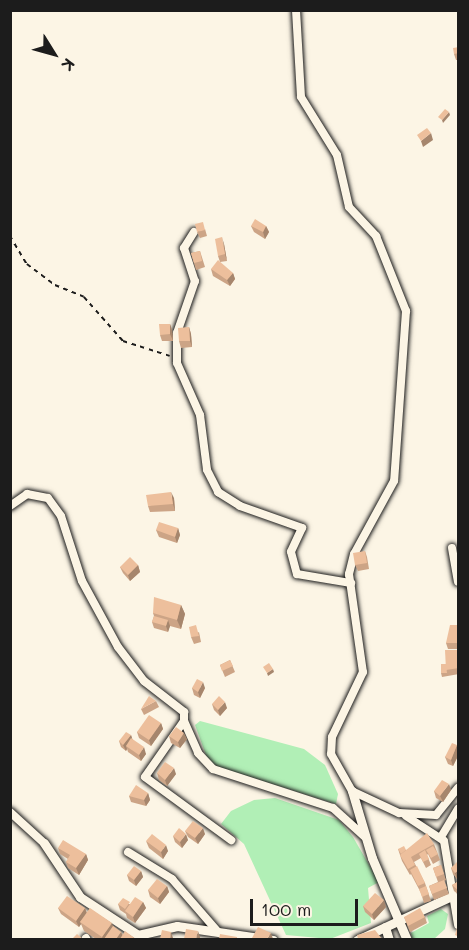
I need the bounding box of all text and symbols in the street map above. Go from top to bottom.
north arrow [24,24,84,84]
text: K [57,55,80,76]
scale bar [253,887,361,925]
text: 100 m [261,897,311,921]

